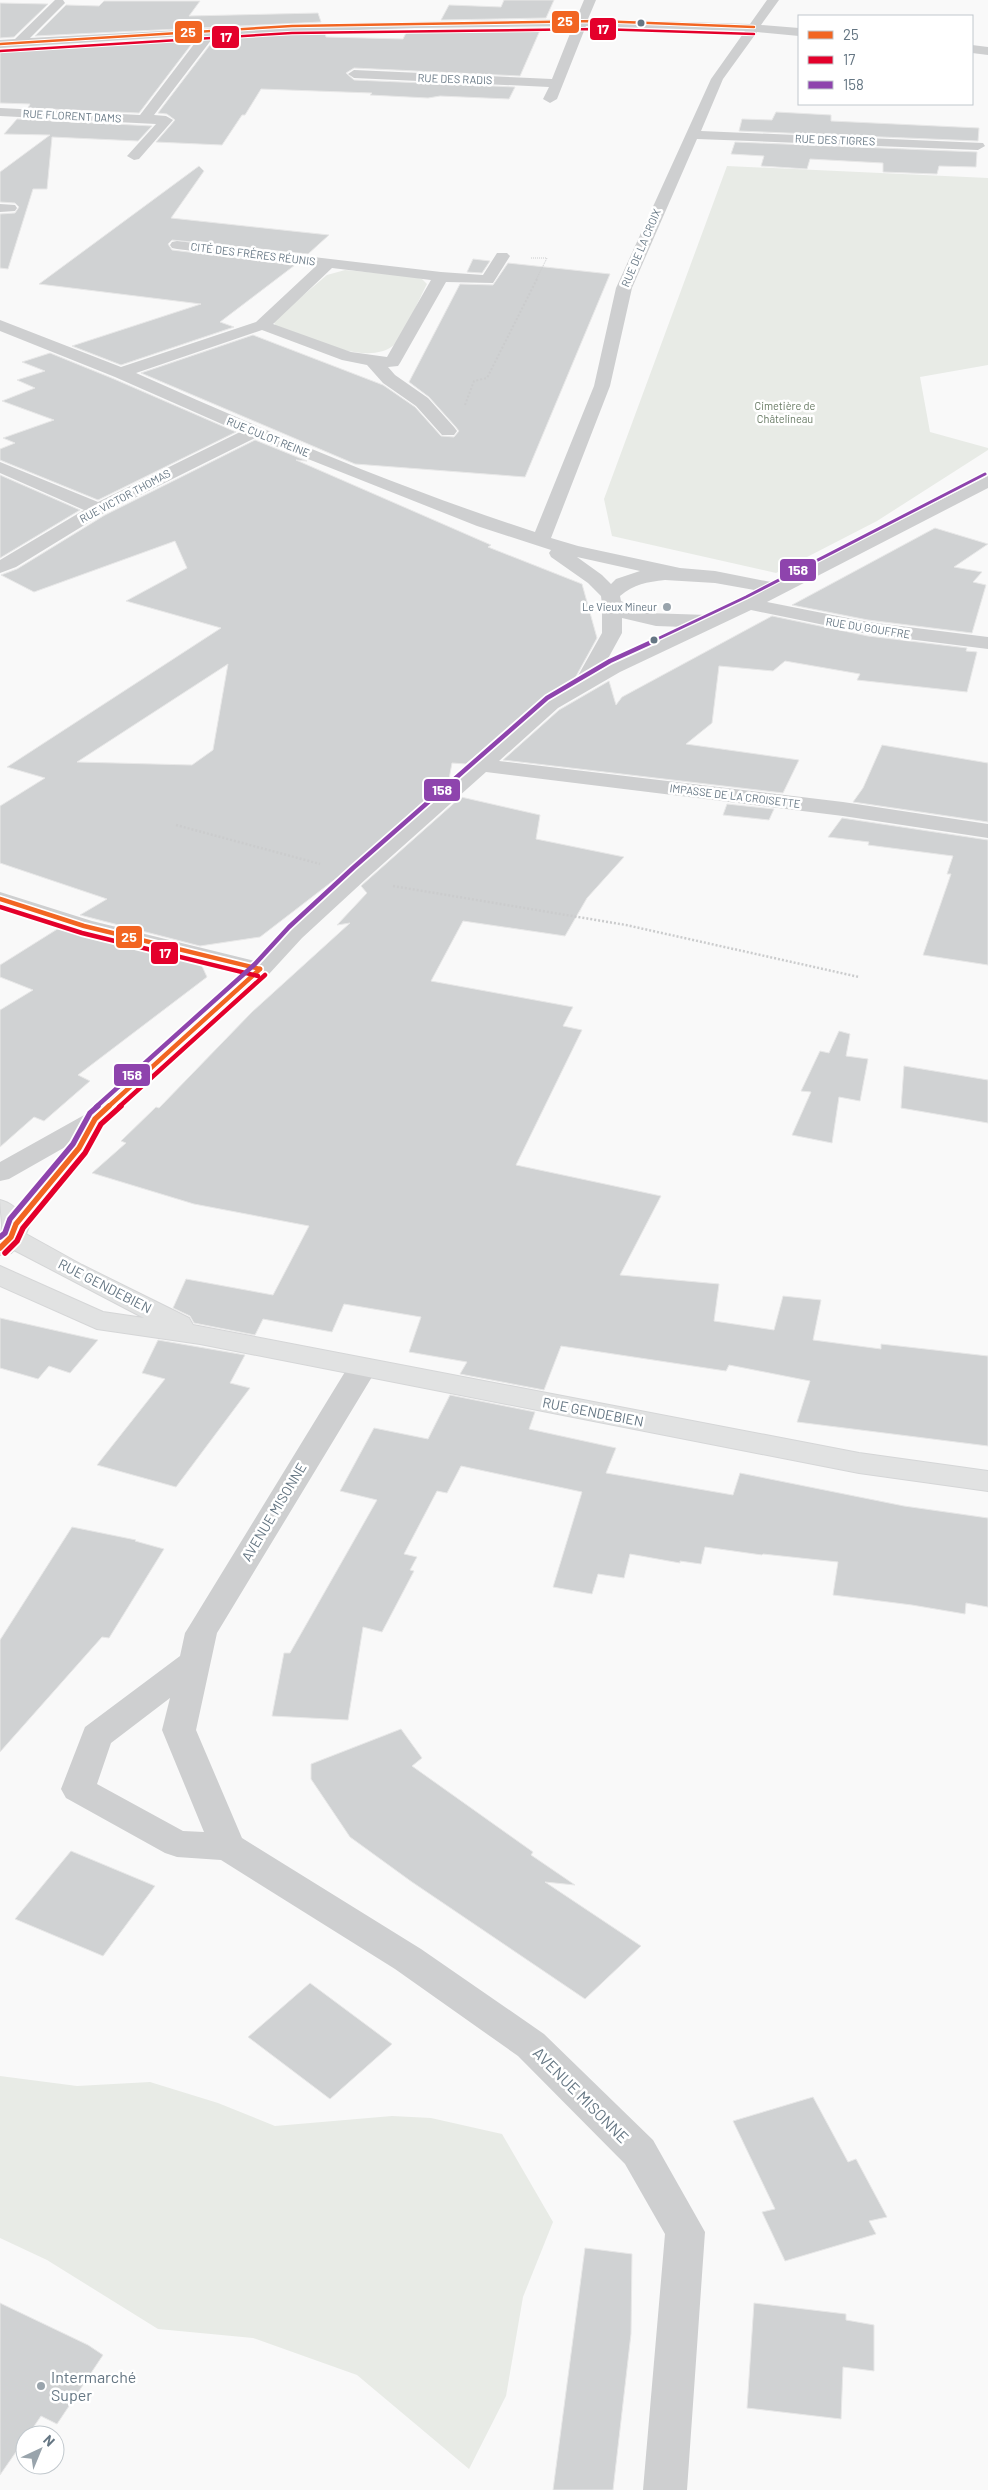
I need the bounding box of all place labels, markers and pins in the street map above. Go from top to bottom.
unlabelled marker [636,18,646,28]
place label: Le Vieux Mineur [582,600,657,613]
marker: Le Vieux Mineur [661,601,673,613]
unlabelled marker [649,635,659,645]
place label: Intermarché Super [51,2367,136,2404]
marker: Intermarché Super [35,2380,47,2392]

